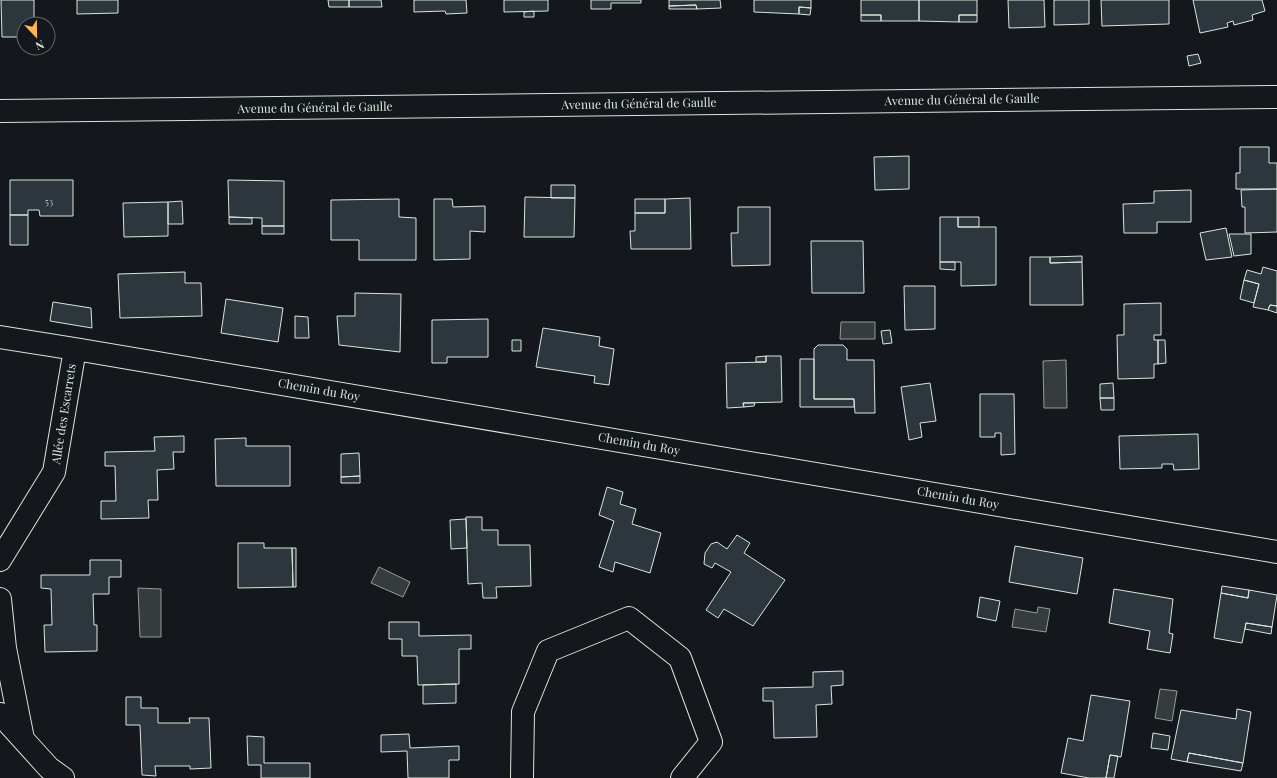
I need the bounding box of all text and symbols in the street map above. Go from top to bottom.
north arrow [16,16,56,56]
text: N [33,37,46,54]
street label: Avenue du Général de Gaulle [883,90,1040,108]
street label: Avenue du Général de Gaulle [560,94,717,112]
street label: Avenue du Général de Gaulle [236,98,393,116]
house number: 53 [45,194,54,208]
street label: Allée des Escarrets [47,362,79,466]
street label: Chemin du Roy [277,374,361,404]
street label: Chemin du Roy [597,428,681,458]
street label: Chemin du Roy [916,482,1000,512]

